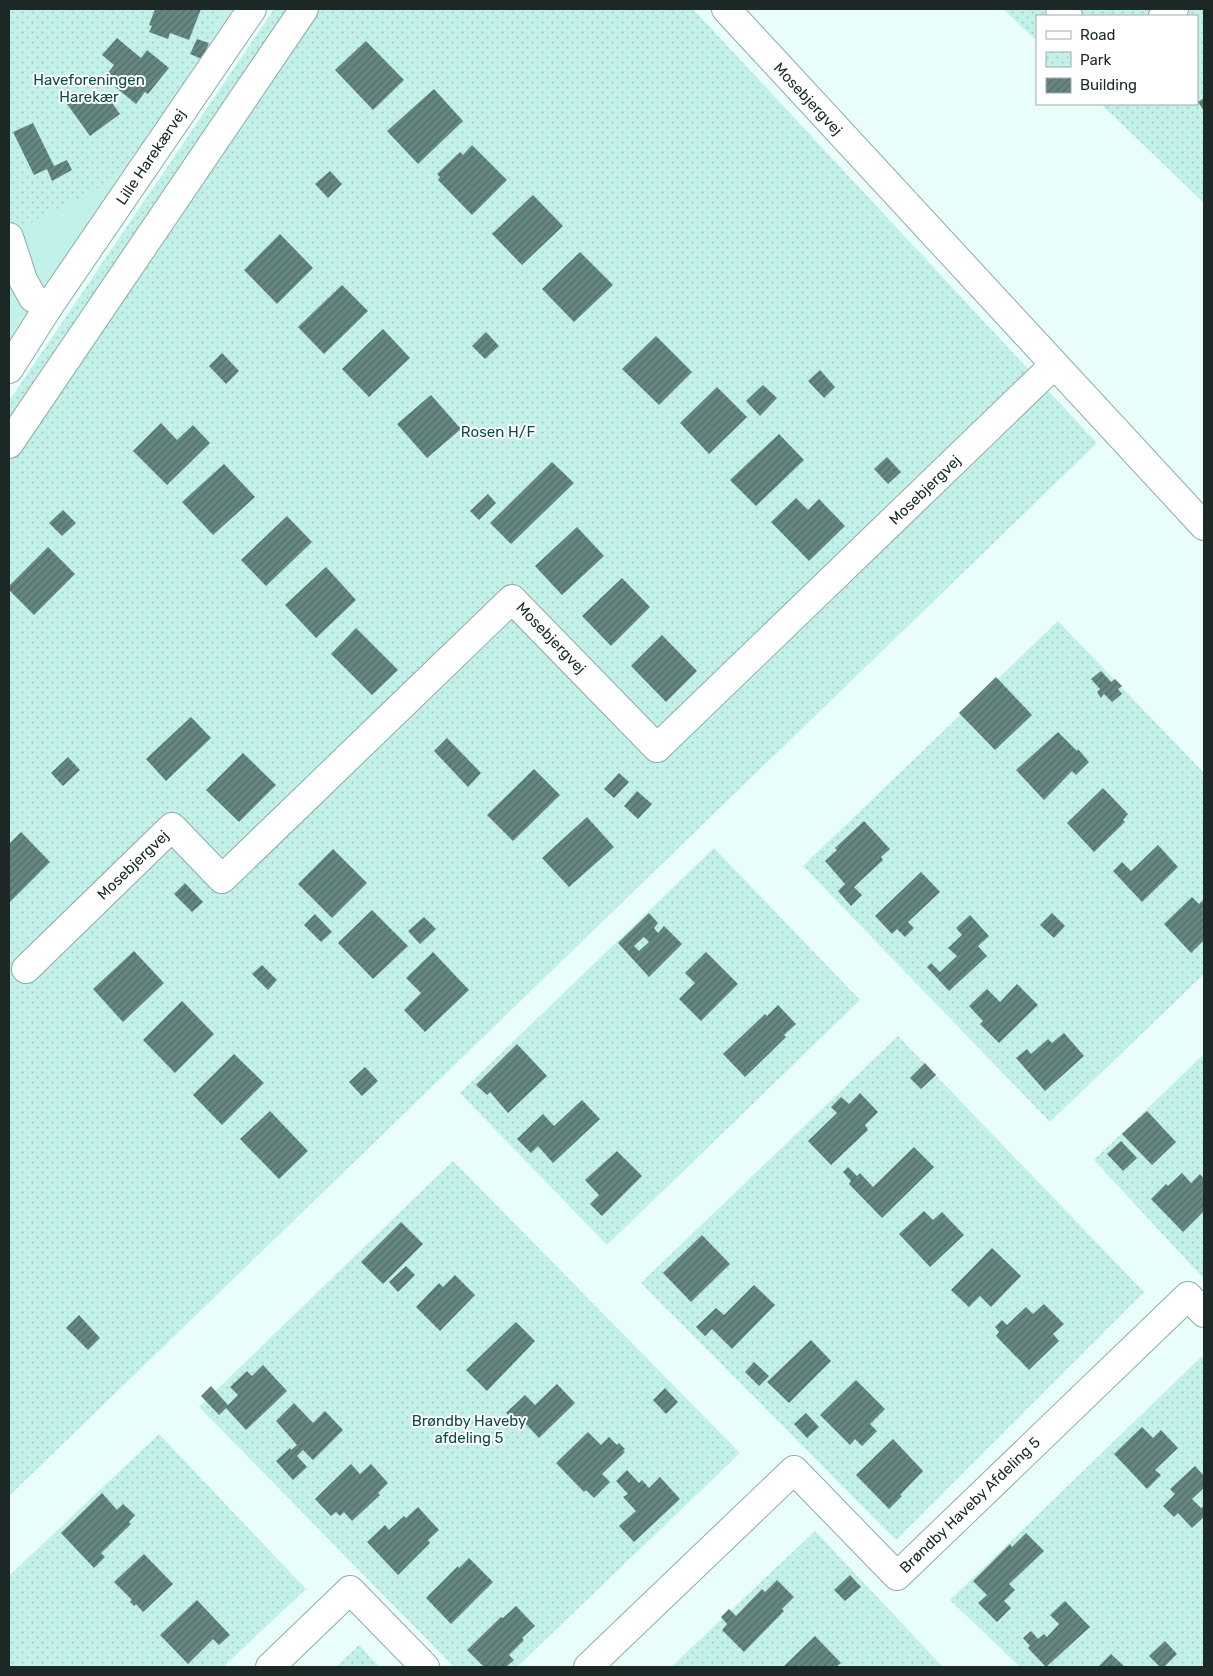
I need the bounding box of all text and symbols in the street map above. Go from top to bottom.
legend [1036,15,1198,105]
text: Road [1080,26,1116,44]
text: Park [1080,51,1111,69]
street label: Mosebjergvej [770,59,846,139]
park label: Haveforeningen Harekær [33,71,145,106]
text: Building [1080,76,1137,94]
street label: Lille Harekærvej [112,106,190,208]
park label: Rosen H/F [461,423,535,441]
street label: Mosebjergvej [885,451,965,529]
street label: Mosebjergvej [512,598,590,678]
street label: Mosebjergvej [93,826,173,904]
park label: Brøndby Haveby afdeling 5 [412,1412,526,1447]
street label: Brøndby Haveby Afdeling 5 [896,1433,1044,1577]

